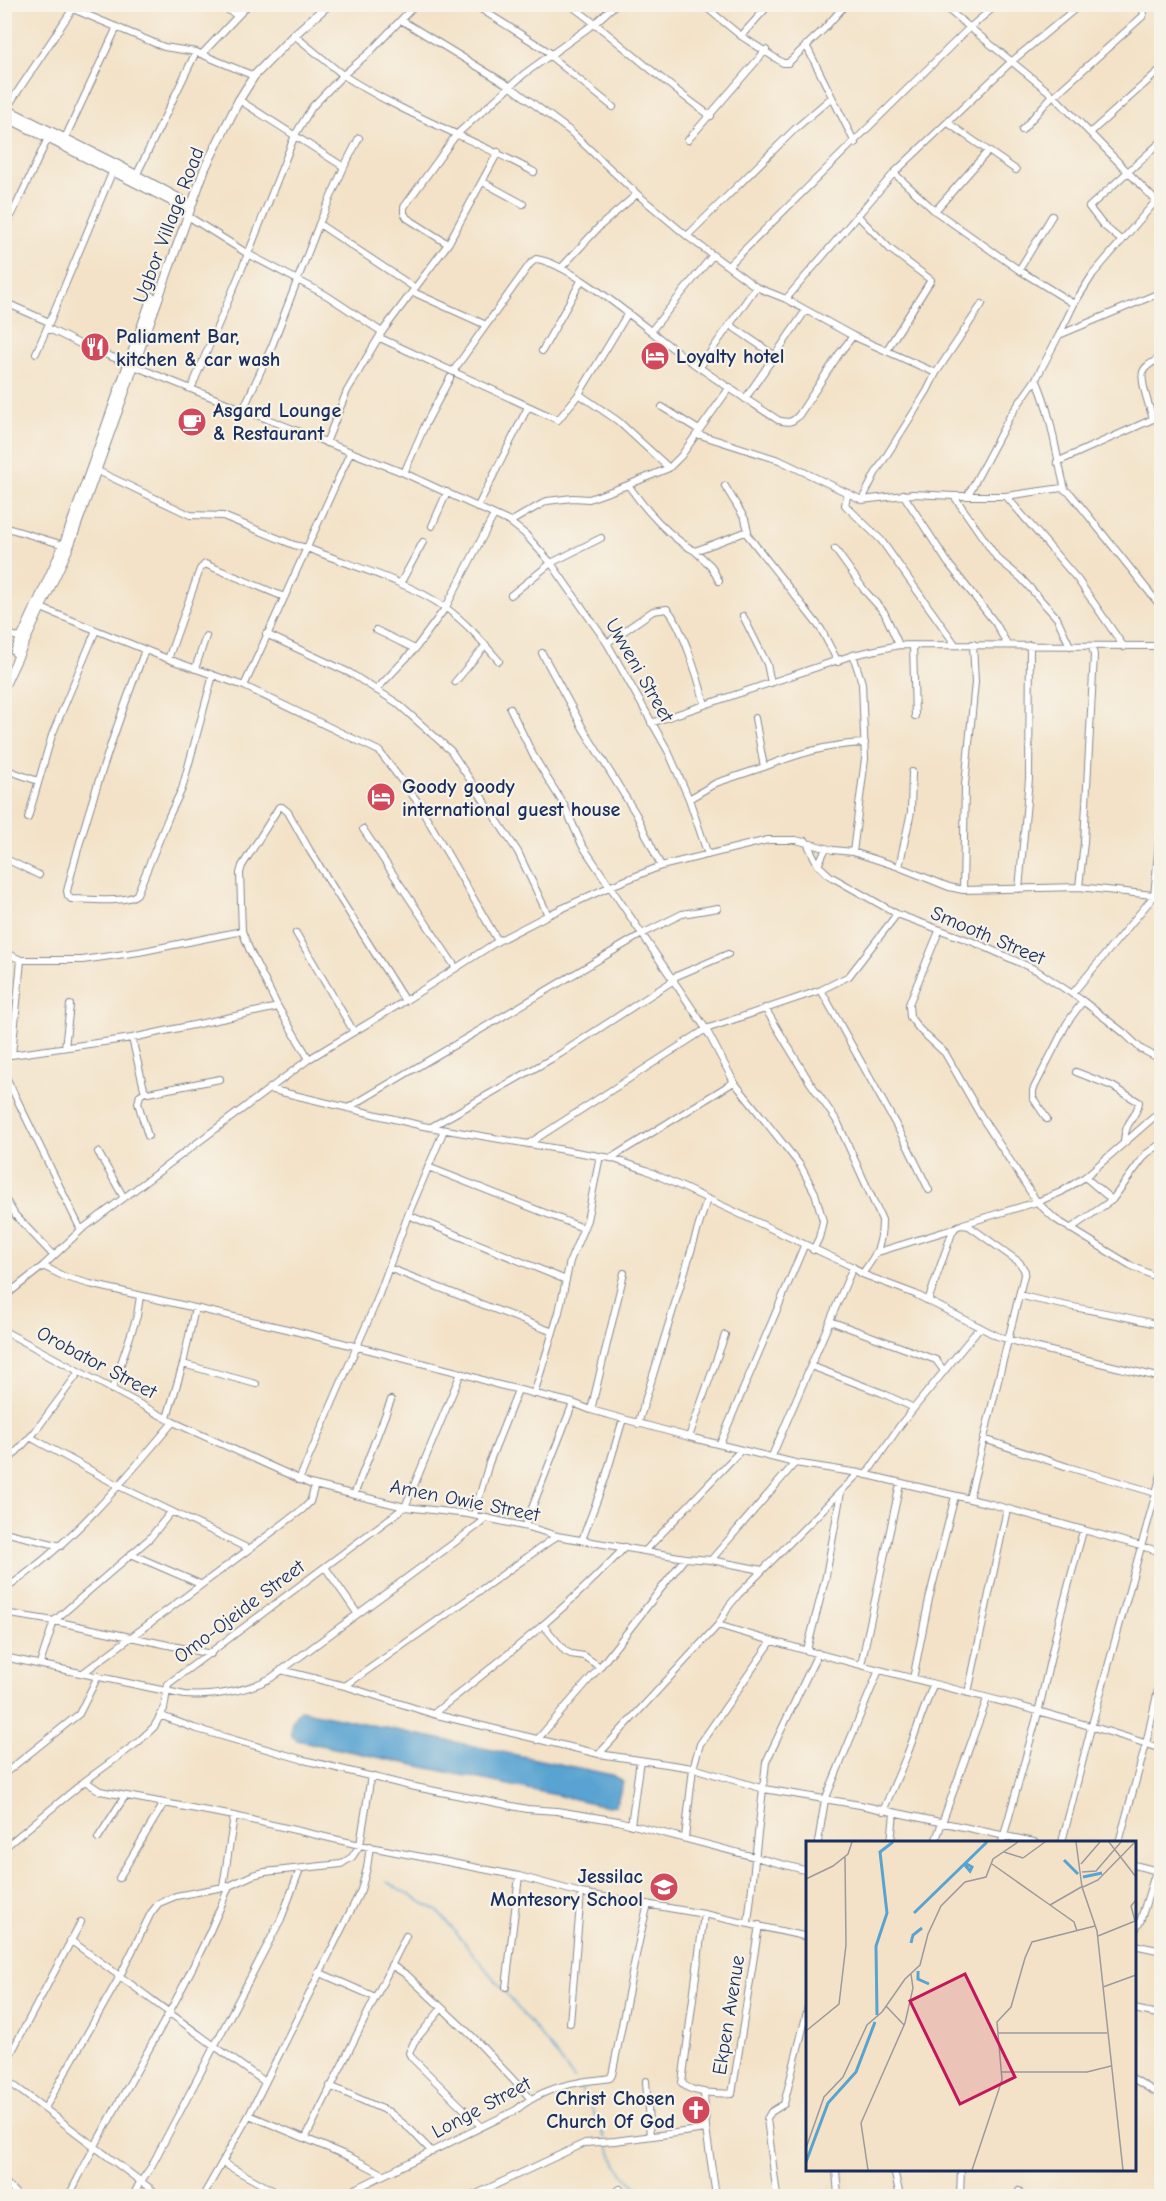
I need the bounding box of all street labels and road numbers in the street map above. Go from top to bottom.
street label: Ugbor Village Road [128,144,209,306]
street label: Uwveni Street [601,614,679,727]
street label: Smooth Street [927,901,1050,970]
street label: Orobator Street [33,1321,162,1404]
street label: Amen Owie Street [388,1475,543,1527]
street label: Omo-Ojeide Street [169,1554,310,1668]
street label: Ekpen Avenue [708,1954,749,2077]
street label: Longe Street [428,2071,536,2143]

